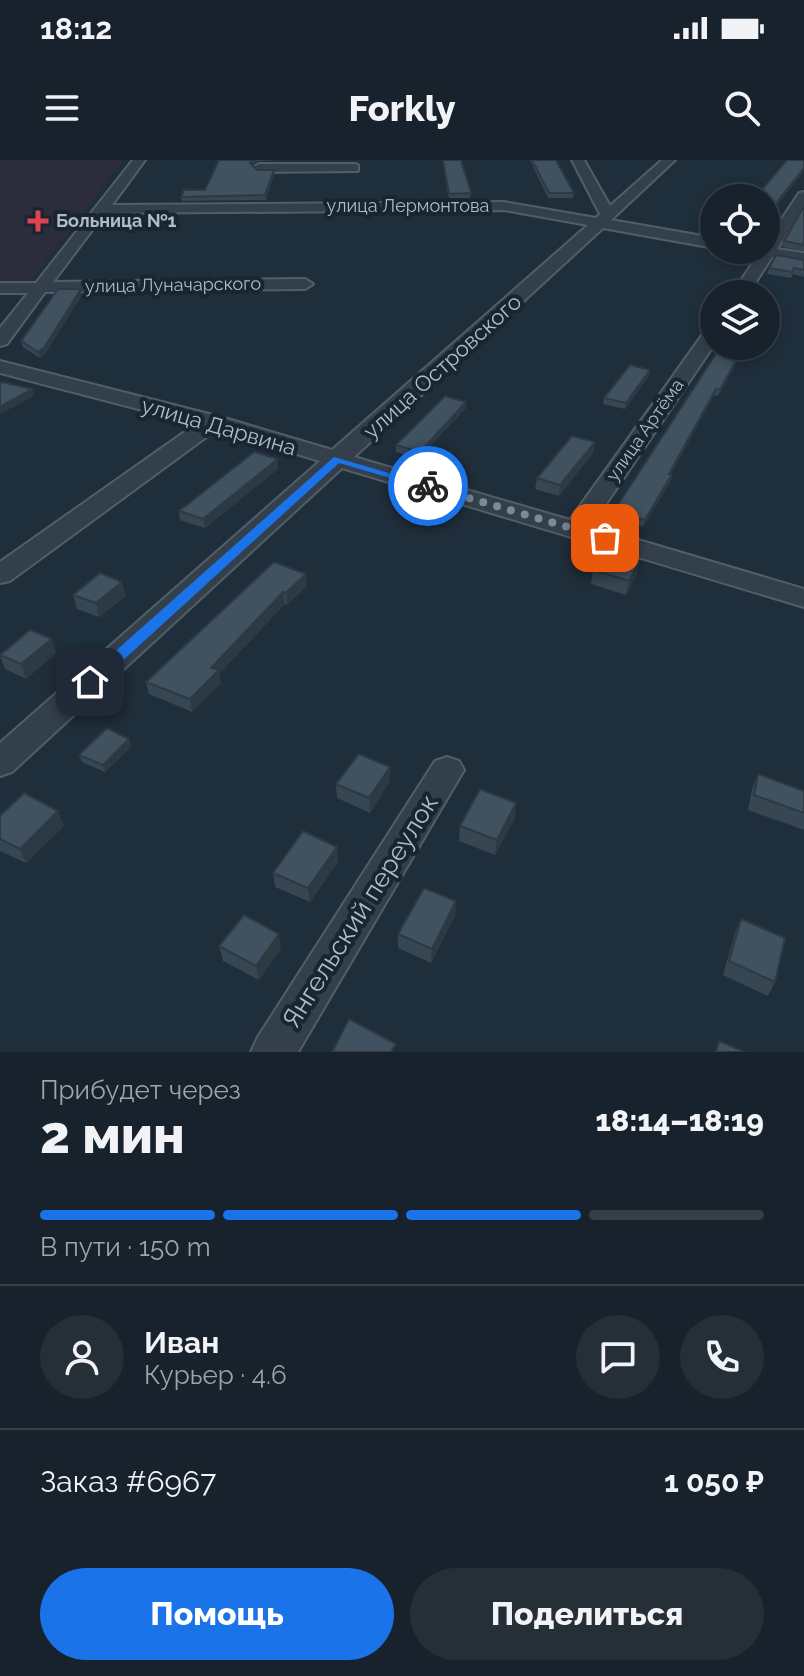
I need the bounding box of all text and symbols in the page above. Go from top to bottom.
text: 18:12 [40,11,112,46]
icon: menu [40,86,84,130]
icon: search [720,86,764,130]
text: Forkly [348,87,456,129]
map controls [700,184,780,360]
button: locate [700,184,780,264]
street label: улица Лермонтова [327,195,489,216]
marker: Больница №1 [27,210,49,232]
place label: Больница №1 [56,210,177,231]
street label: улица Луначарского [85,272,262,297]
button: layers [700,280,780,360]
street label: улица Островского [358,288,526,444]
street label: улица Артёма [602,375,688,485]
street label: улица Дарвина [139,392,299,460]
courier [388,446,468,526]
icon: bike [406,464,450,508]
pin [571,504,639,572]
icon: bag [583,516,627,560]
pin [56,648,124,716]
icon: home [68,660,112,704]
street label: Янгельский переулок [276,789,444,1033]
text: Прибудет через [40,1075,241,1105]
text: 18:14–18:19 [596,1103,764,1138]
text: 2 мин [40,1104,185,1165]
text: В пути · 150 m [40,1232,211,1262]
button: person [40,1315,124,1399]
button: chat [576,1315,660,1399]
button: phone [680,1315,764,1399]
text: Иван [144,1325,219,1360]
text: Курьер · 4.6 [144,1360,287,1390]
text: Заказ #6967 [40,1464,216,1499]
text: 1 050 ₽ [664,1464,764,1499]
button: Помощь [40,1568,394,1660]
button: Поделиться [410,1568,764,1660]

